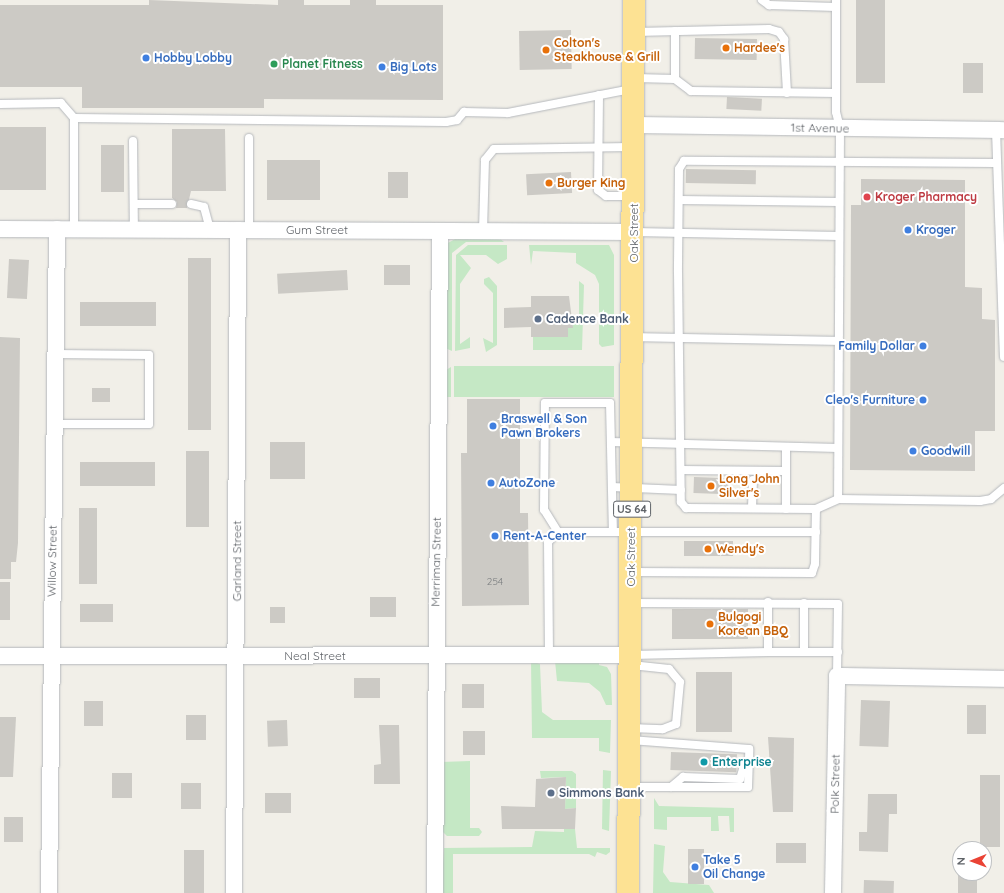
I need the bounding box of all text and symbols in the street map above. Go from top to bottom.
place label: Colton's Steakhouse & Grill [554,36,660,64]
place label: Hardee's [734,41,785,55]
marker: Hardee's [721,43,731,53]
marker: Colton's Steakhouse & Grill [541,45,551,55]
place label: Hobby Lobby [154,51,232,65]
marker: Hobby Lobby [141,53,151,63]
place label: Planet Fitness [282,57,363,71]
marker: Planet Fitness [269,59,279,69]
place label: Big Lots [390,60,437,74]
marker: Big Lots [377,62,387,72]
street label: 1st Avenue [791,120,849,136]
place label: Burger King [557,176,625,190]
marker: Burger King [544,178,554,188]
place label: Kroger Pharmacy [875,190,977,204]
marker: Kroger Pharmacy [862,192,872,202]
street label: Oak Street [627,204,641,262]
street label: Gum Street [286,223,348,237]
place label: Kroger [916,223,956,237]
marker: Kroger [903,225,913,235]
place label: Cadence Bank [546,312,629,326]
marker: Cadence Bank [533,314,543,324]
place label: Family Dollar [838,339,915,353]
marker: Family Dollar [918,341,928,351]
place label: Cleo's Furniture [825,393,915,407]
marker: Cleo's Furniture [918,395,928,405]
place label: Braswell & Son Pawn Brokers [501,412,587,440]
marker: Braswell & Son Pawn Brokers [488,421,498,431]
place label: Goodwill [921,444,970,458]
marker: Goodwill [908,446,918,456]
place label: Long John Silver's [719,472,780,500]
place label: AutoZone [499,476,555,490]
marker: AutoZone [486,478,496,488]
marker: Long John Silver's [706,481,716,491]
road number: US 64 [613,500,651,518]
street label: Merriman Street [428,517,444,607]
street label: Garland Street [230,521,244,601]
street label: Willow Street [44,525,60,597]
street label: Oak Street [624,528,638,586]
place label: Rent-A-Center [503,529,586,543]
marker: Rent-A-Center [490,531,500,541]
place label: Wendy's [716,542,764,556]
marker: Wendy's [703,544,713,554]
house number: 254 [487,576,503,588]
place label: Bulgogi Korean BBQ [718,610,788,638]
marker: Bulgogi Korean BBQ [705,619,715,629]
street label: Neal Street [284,649,346,663]
street label: Polk Street [827,754,843,814]
place label: Enterprise [712,755,772,769]
marker: Enterprise [699,757,709,767]
place label: Simmons Bank [559,786,644,800]
marker: Simmons Bank [546,788,556,798]
north arrow [952,841,992,881]
place label: Take 5 Oil Change [703,853,765,881]
text: N [954,857,968,865]
marker: Take 5 Oil Change [690,862,700,872]

